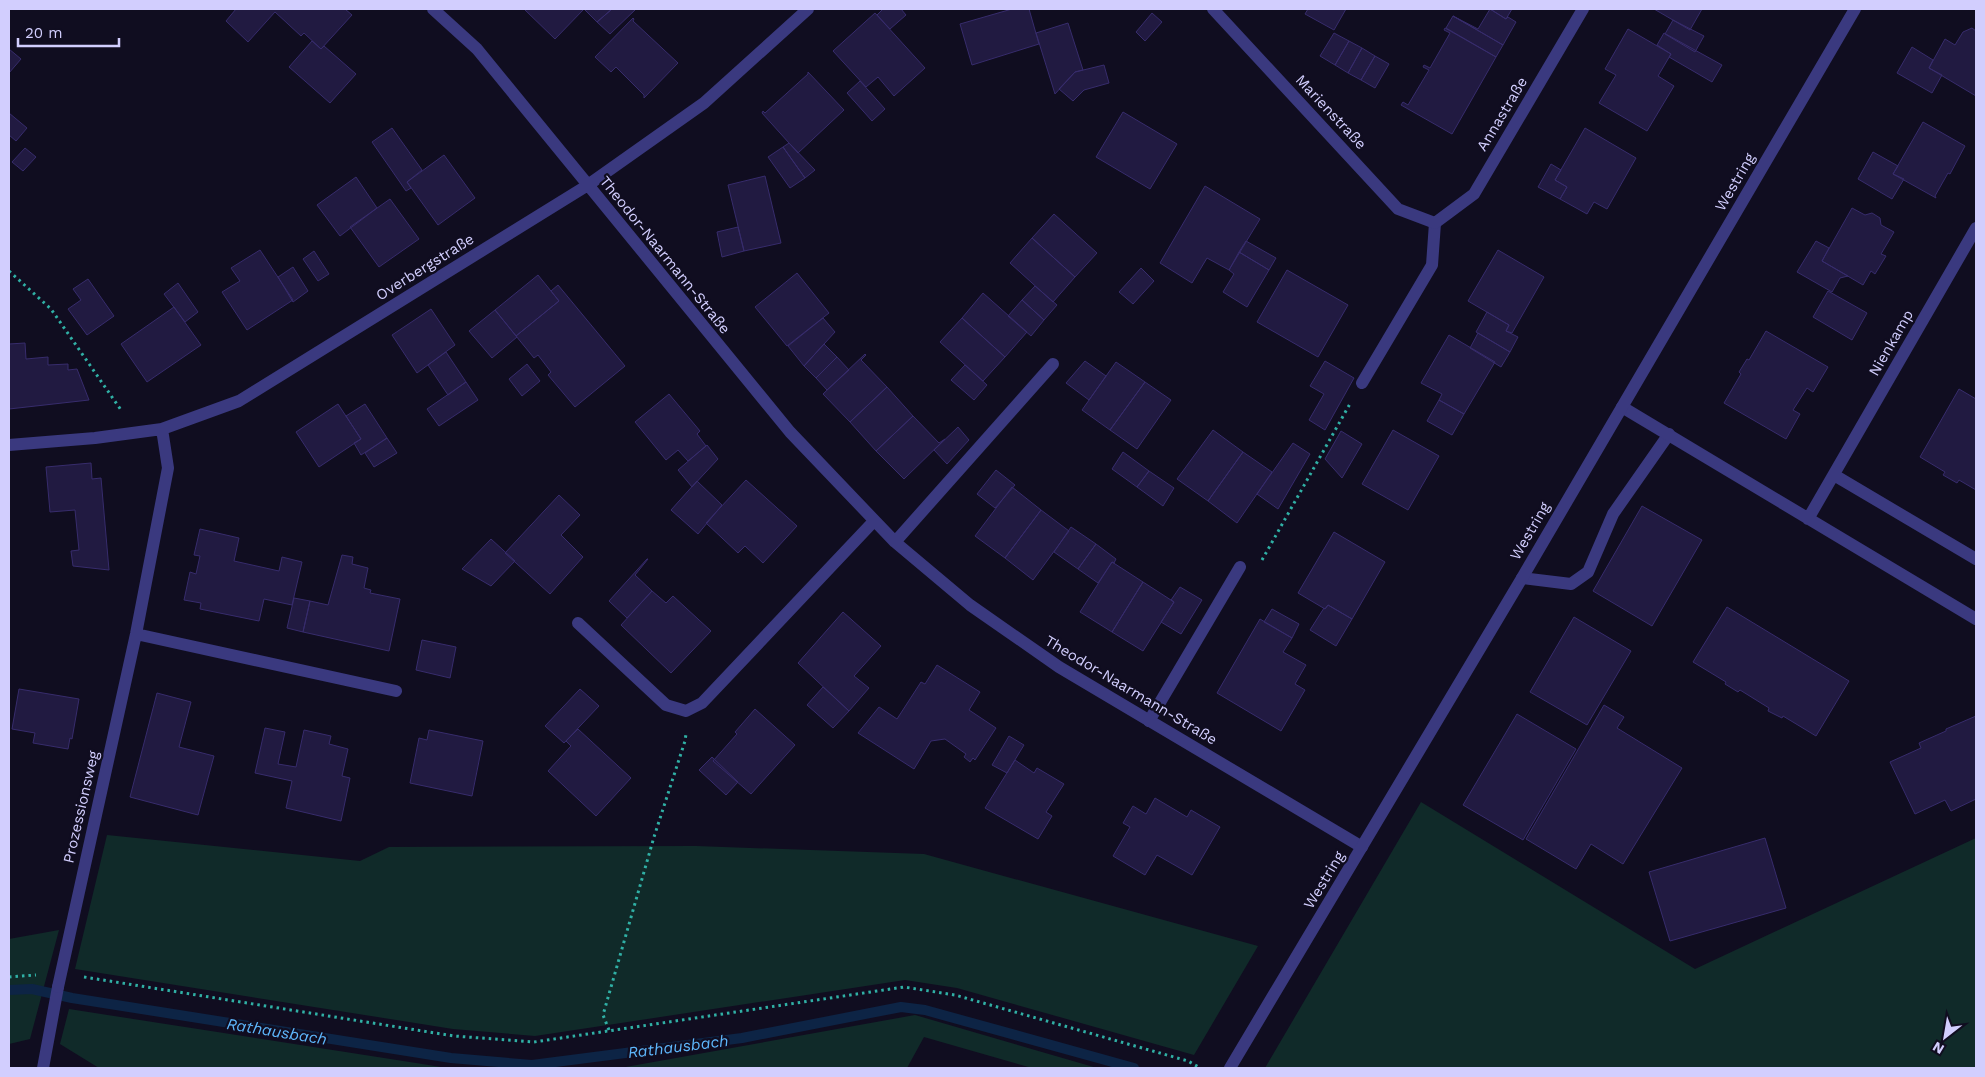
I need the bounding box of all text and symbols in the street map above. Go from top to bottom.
scale bar [18,15,119,47]
text: 20 m [25,24,63,42]
street label: Marienstraße [1292,71,1370,153]
street label: Annastraße [1473,74,1531,154]
street label: Westring [1711,150,1759,214]
street label: Theodor-Naarmann-Straße [596,173,734,337]
street label: Overbergstraße [373,230,477,304]
street label: Nienkamp [1865,307,1917,379]
street label: Westring [1506,499,1554,563]
street label: Theodor-Naarmann-Straße [1042,631,1220,749]
street label: Prozessionsweg [59,749,103,865]
street label: Westring [1300,848,1348,912]
north arrow [1920,1012,1970,1062]
water label: Rathausbach [225,1014,328,1049]
water label: Rathausbach [627,1031,729,1062]
text: N [1930,1039,1947,1058]

